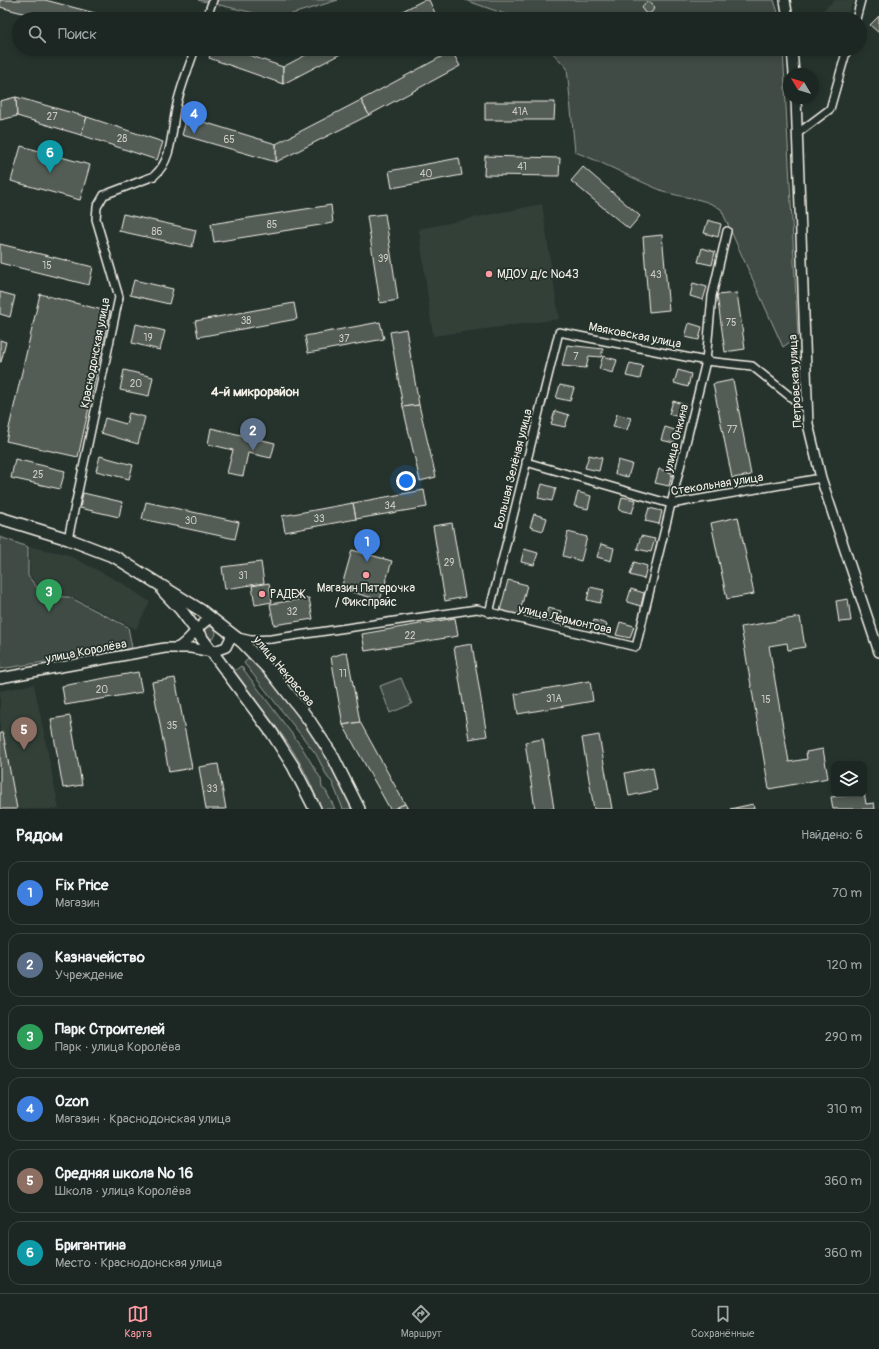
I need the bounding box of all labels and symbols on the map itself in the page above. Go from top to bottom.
north arrow [783,68,819,104]
pin: 4 [181,101,207,134]
house number: 41А [512,106,529,118]
house number: 27 [47,111,58,123]
house number: 28 [117,133,127,145]
house number: 65 [223,134,235,146]
pin: 6 [37,140,63,173]
house number: 41 [517,161,527,173]
house number: 40 [420,168,432,180]
house number: 85 [267,219,277,231]
house number: 86 [152,226,163,238]
house number: 39 [378,253,388,265]
house number: 15 [42,260,52,272]
place label: МДОУ д/с №43 [497,267,579,282]
marker: МДОУ д/с №43 [484,269,494,279]
house number: 43 [650,269,662,281]
street label: Краснодонская улица [77,296,114,410]
house number: 38 [241,315,251,327]
house number: 75 [726,317,736,329]
street label: Маяковская улица [587,319,683,352]
house number: 19 [143,332,153,344]
house number: 37 [339,333,350,345]
street label: Петровская улица [786,334,805,428]
house number: 7 [573,351,579,363]
house number: 20 [130,378,142,390]
district label: 4-й микрорайон [211,384,300,400]
street label: улица Онкина [661,402,692,474]
street label: Большая Зелёная улица [491,407,536,531]
pin: 2 [240,418,266,451]
house number: 77 [727,424,738,436]
house number: 25 [32,469,44,481]
street label: Стекольная улица [670,470,765,499]
your location [396,471,416,491]
house number: 34 [384,500,396,512]
house number: 33 [313,513,325,525]
house number: 30 [185,515,197,527]
pin: 1 [354,529,380,562]
house number: 29 [444,557,454,569]
house number: 31 [238,570,248,582]
marker: Магазин Пятерочка / Фикспрайс [361,570,371,580]
pin: 3 [36,579,62,612]
place label: Магазин Пятерочка / Фикспрайс [317,581,416,610]
place label: РАДЕЖ [270,587,306,602]
marker: РАДЕЖ [257,589,267,599]
street label: улица Лермонтова [516,601,614,638]
house number: 32 [286,606,298,618]
house number: 22 [404,630,416,642]
street label: улица Некрасова [249,632,318,710]
street label: улица Королёва [43,636,128,667]
house number: 11 [339,668,347,680]
house number: 20 [96,684,108,696]
house number: 31А [546,693,562,705]
house number: 15 [761,694,771,706]
pin: 5 [11,717,37,750]
house number: 35 [167,720,178,732]
house number: 33 [206,783,218,795]

